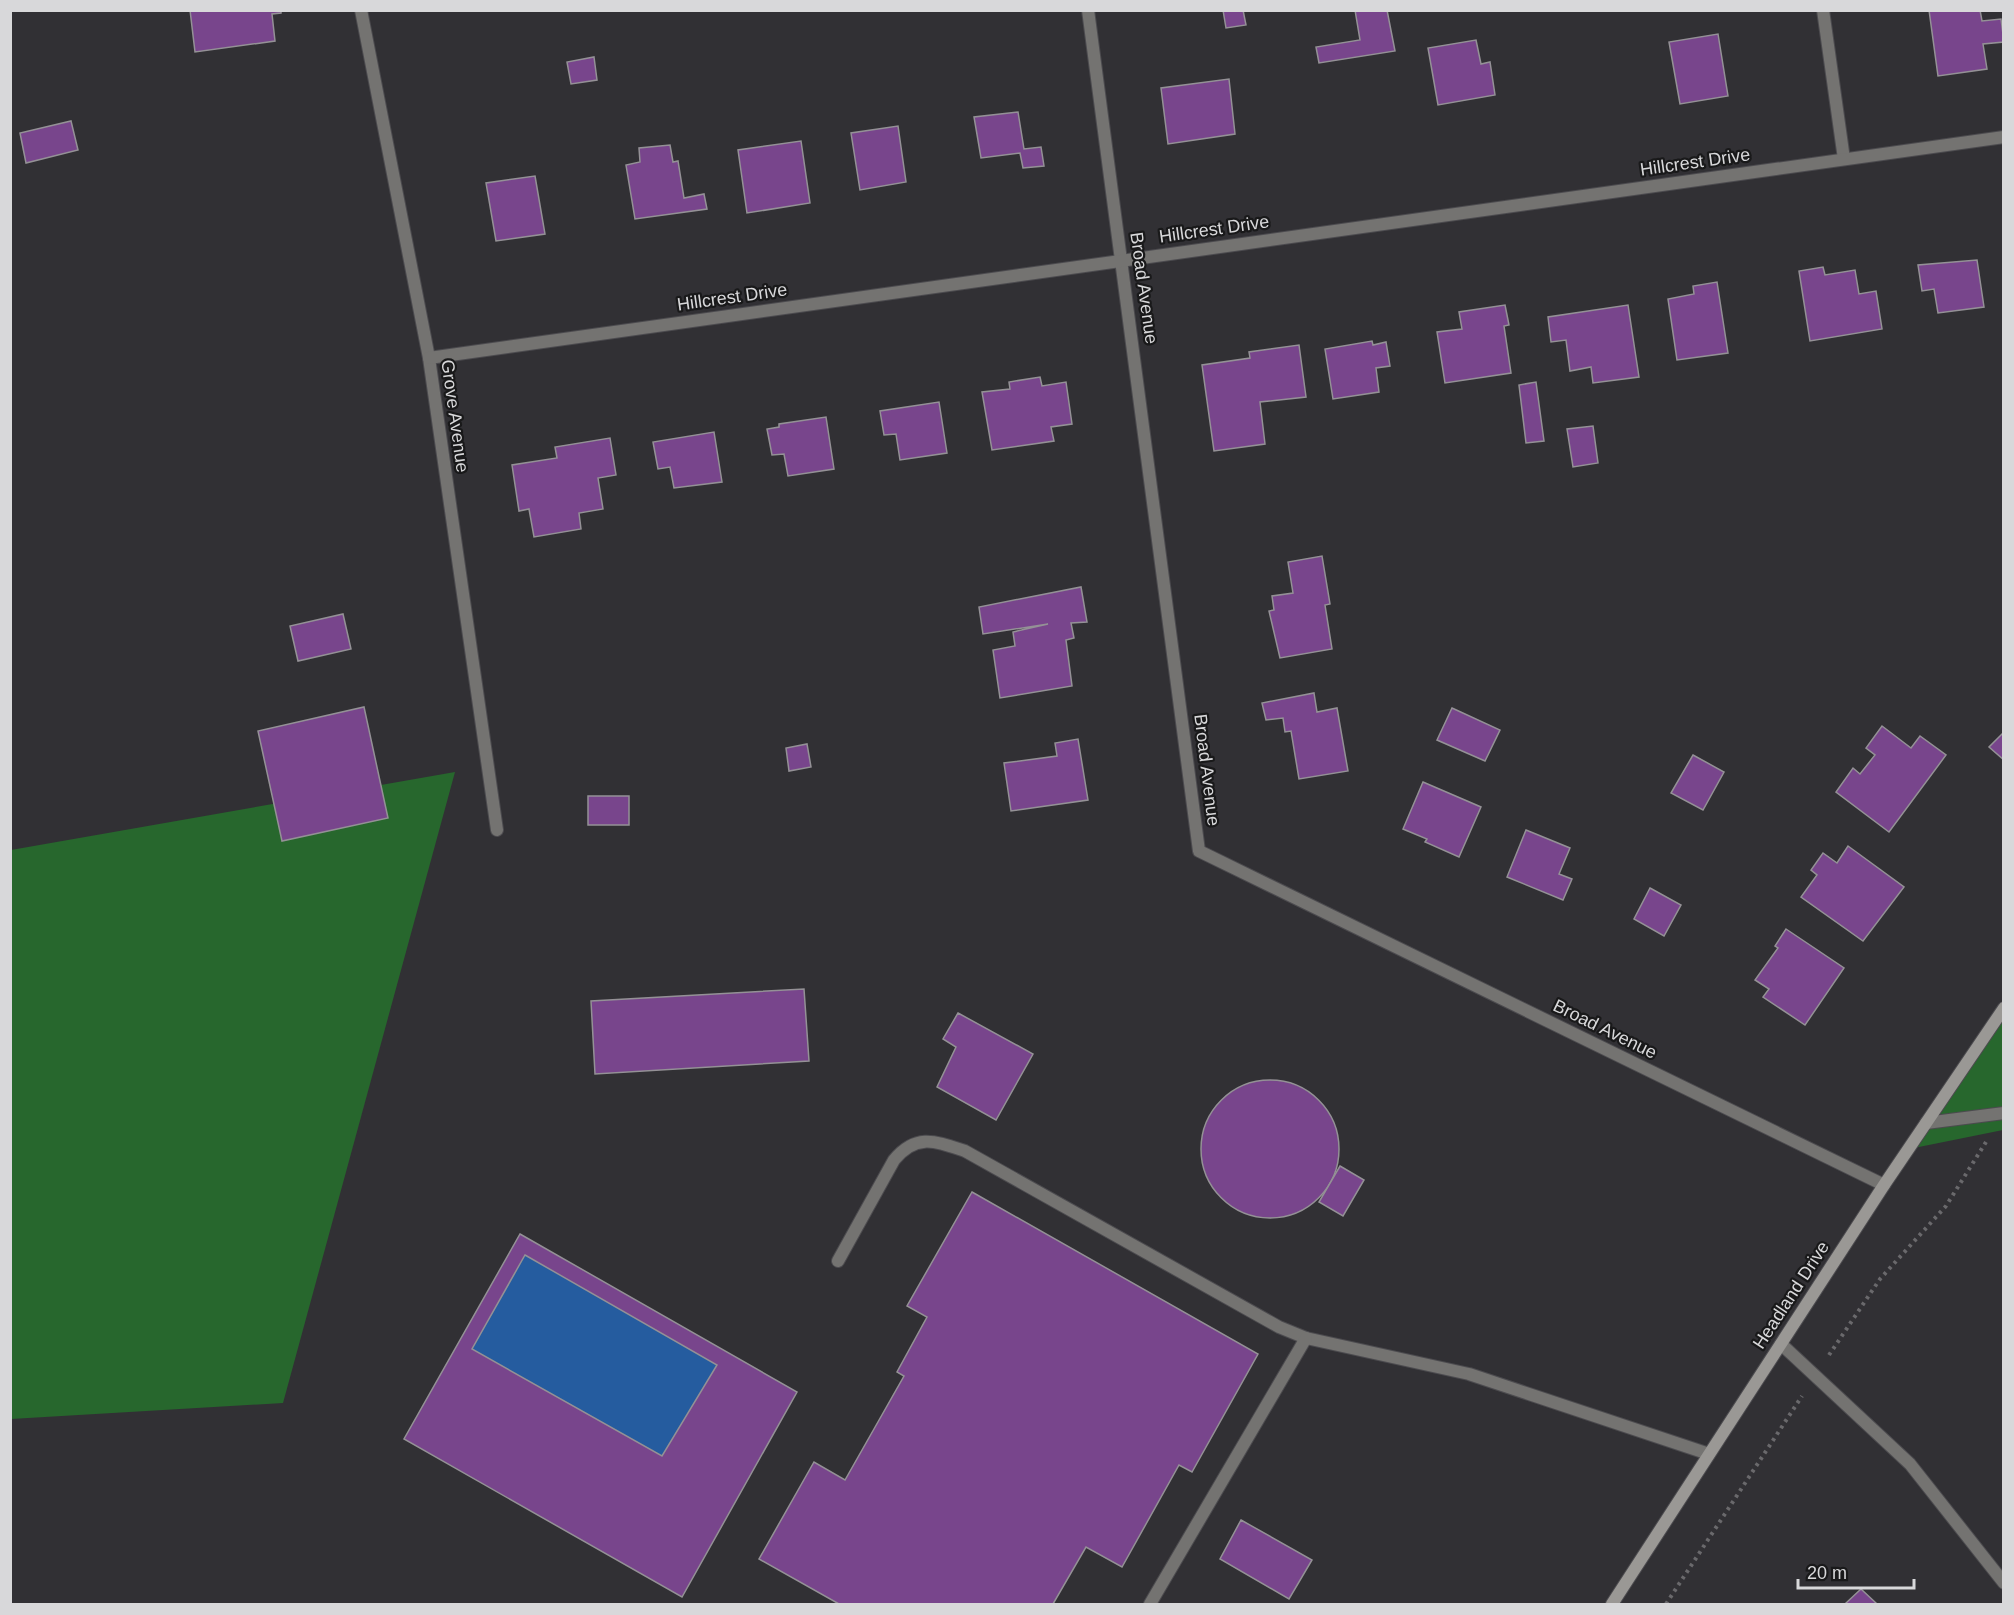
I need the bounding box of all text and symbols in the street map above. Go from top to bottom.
street label: Hillcrest Drive [1639,144,1751,180]
street label: Hillcrest Drive [1158,211,1270,247]
street label: Broad Avenue [1126,231,1162,345]
street label: Hillcrest Drive [676,279,788,315]
street label: Grove Avenue [437,358,473,474]
street label: Broad Avenue [1190,713,1224,827]
street label: Broad Avenue [1550,995,1660,1063]
street label: Headland Drive [1749,1238,1833,1352]
scale bar [1798,1552,1914,1590]
text: 20 m [1807,1563,1847,1583]

